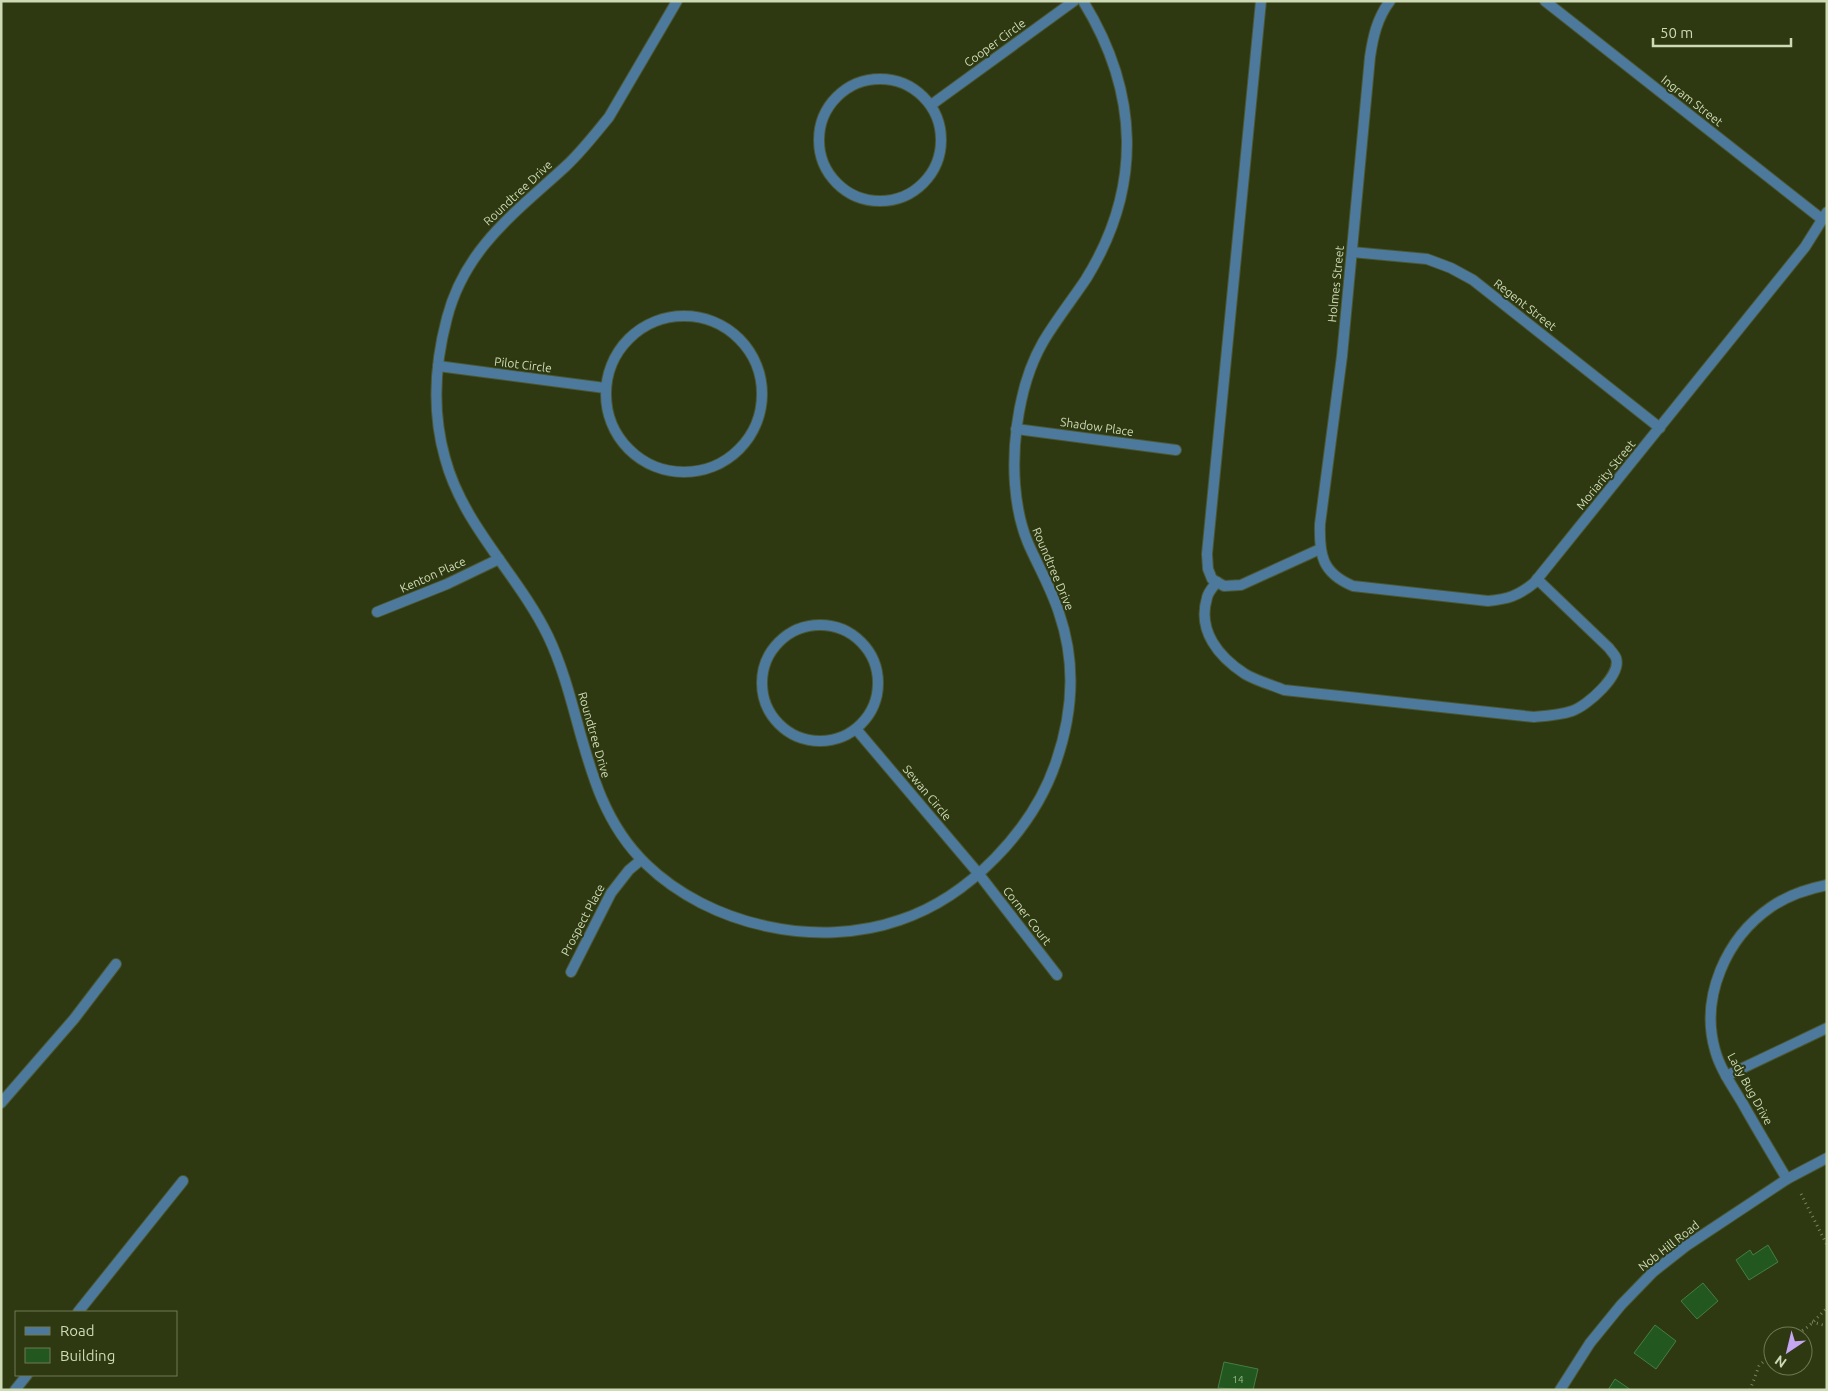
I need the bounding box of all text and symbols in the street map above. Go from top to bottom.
scale bar [1653,15,1790,47]
street label: Cooper Circle [962,16,1028,69]
text: 50 m [1660,24,1693,41]
street label: Ingram Street [1659,73,1726,129]
street label: Roundtree Drive [481,158,555,228]
street label: Holmes Street [1325,245,1346,323]
street label: Regent Street [1492,276,1559,333]
street label: Pilot Circle [494,355,553,374]
street label: Shadow Place [1059,415,1135,438]
street label: Moriarity Street [1574,437,1638,512]
street label: Roundtree Drive [1030,525,1077,612]
street label: Kenton Place [398,554,468,595]
street label: Roundtree Drive [576,690,613,779]
street label: Sewan Circle [901,762,954,823]
street label: Prospect Place [558,882,607,958]
street label: Corner Court [1001,884,1054,948]
street label: Lady Bug Drive [1725,1050,1776,1127]
street label: Nob Hill Road [1636,1218,1702,1273]
legend [15,1311,178,1376]
text: Road [60,1322,95,1339]
north arrow [1763,1326,1813,1376]
text: Building [60,1347,115,1364]
text: N [1772,1352,1789,1371]
house number: 14 [1232,1374,1244,1385]

